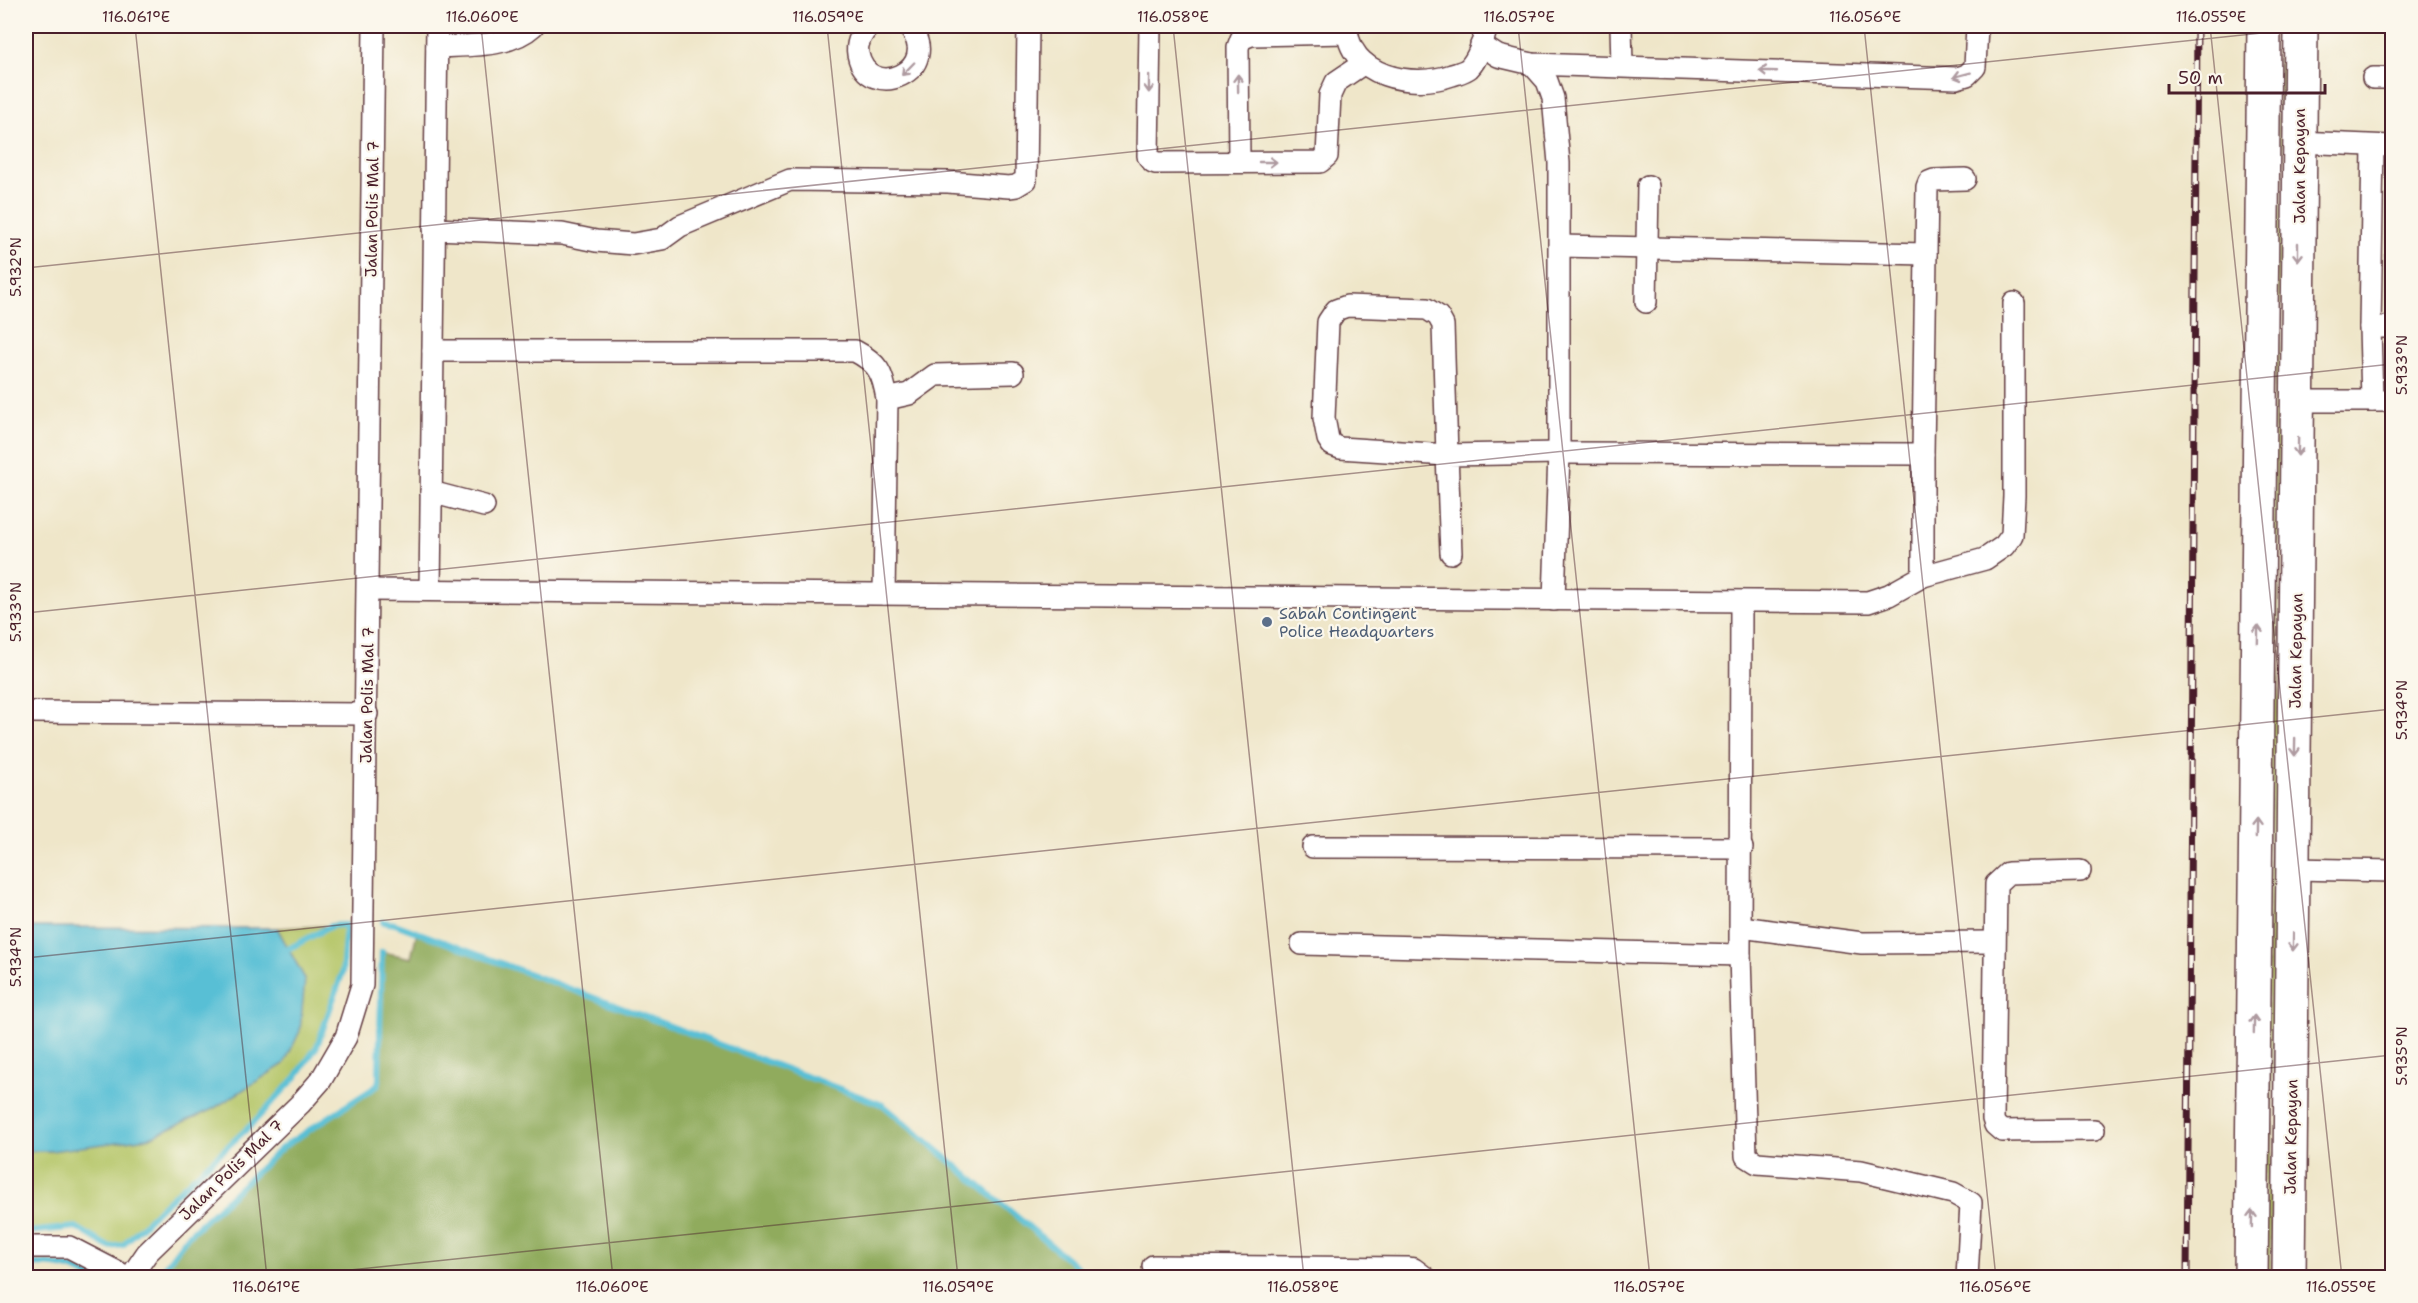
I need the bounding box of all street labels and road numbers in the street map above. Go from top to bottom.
street label: Jalan Kepayan [2289,108,2310,224]
street label: Jalan Polis Mal 7 [360,140,384,278]
street label: Jalan Kepayan [2284,593,2308,709]
street label: Jalan Polis Mal 7 [355,626,379,764]
street label: Jalan Kepayan [2279,1079,2303,1195]
street label: Jalan Polis Mal 7 [175,1115,287,1225]

